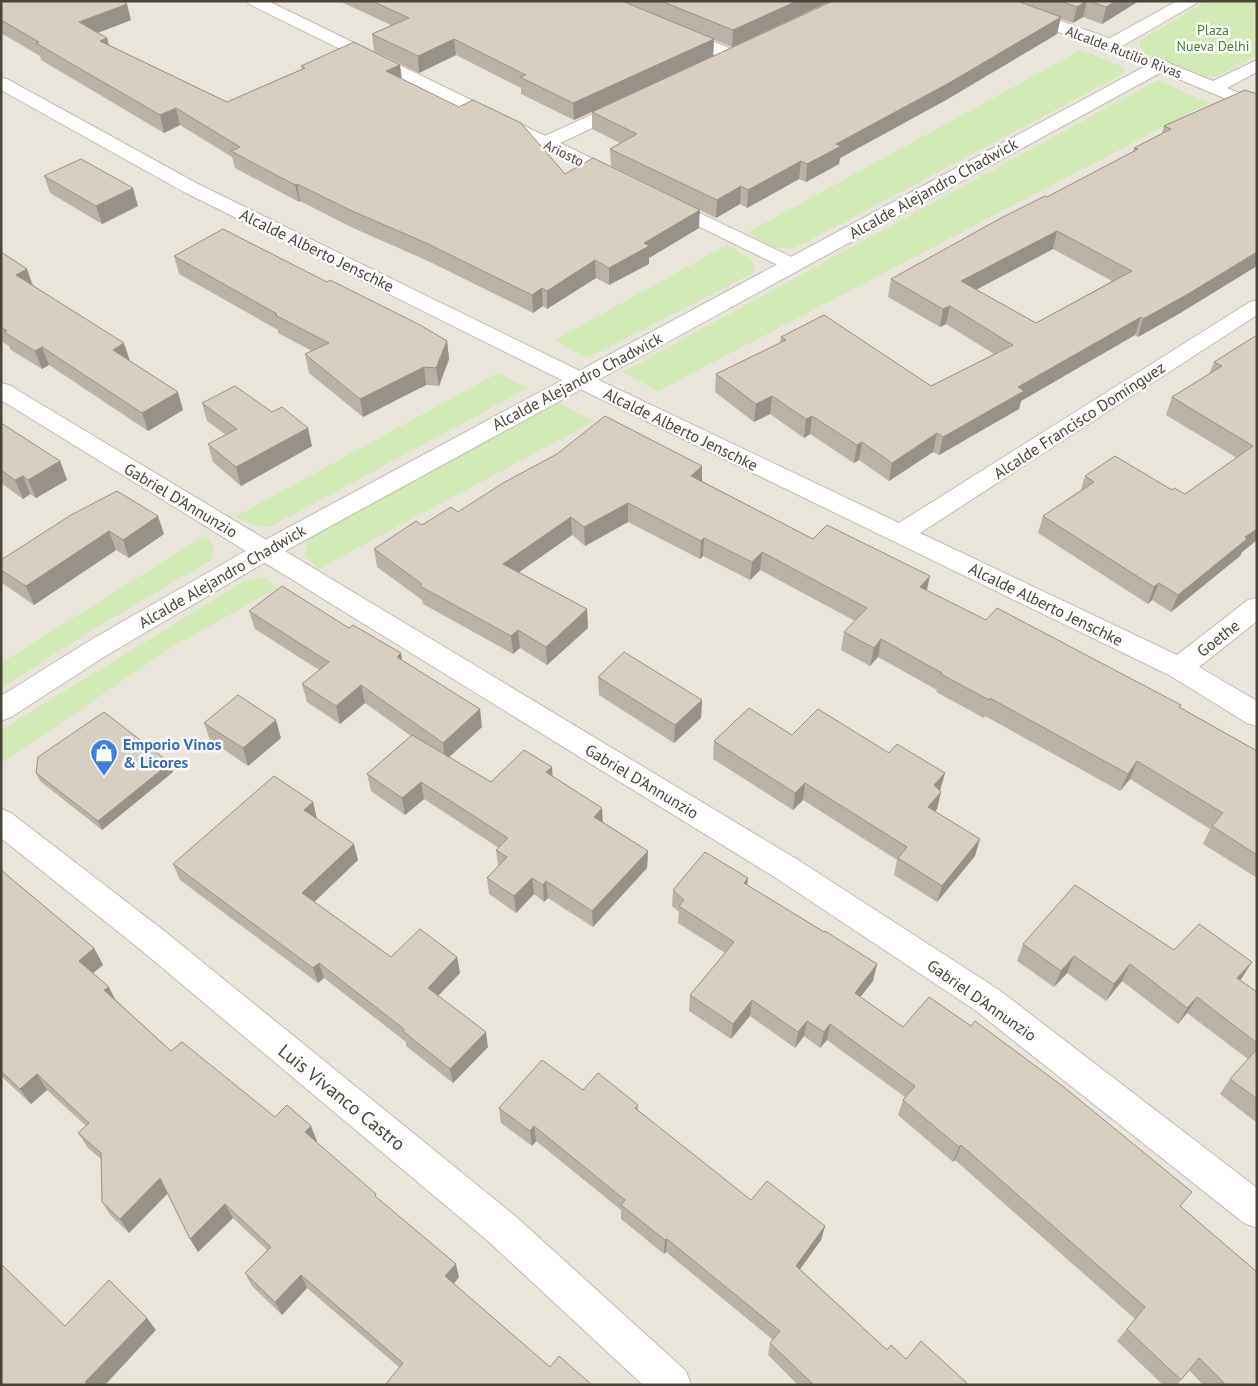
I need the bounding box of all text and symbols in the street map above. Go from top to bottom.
park label: Plaza Nueva Delhi [1177,21,1249,55]
street label: Alcalde Rutilio Rivas [1063,22,1185,82]
street label: Alcalde Alejandro Chadwick [845,133,1021,243]
street label: Ariosto [541,136,587,170]
street label: Alcalde Alberto Jenschke [237,204,397,296]
street label: Alcalde Alejandro Chadwick [489,327,666,434]
street label: Alcalde Francisco Domínguez [989,357,1169,483]
street label: Alcalde Alberto Jenschke [601,383,761,475]
street label: Gabriel D'Annunzio [121,458,241,542]
street label: Alcalde Alejandro Chadwick [135,520,309,632]
street label: Alcalde Alberto Jenschke [966,558,1126,650]
street label: Goethe [1193,615,1243,661]
place label: Emporio Vinos & Licores [123,734,222,772]
shop icon: Emporio Vinos & Licores [89,738,119,777]
street label: Gabriel D'Annunzio [582,739,702,823]
street label: Gabriel D'Annunzio [924,955,1040,1045]
street label: Luis Vivanco Castro [274,1038,410,1156]

